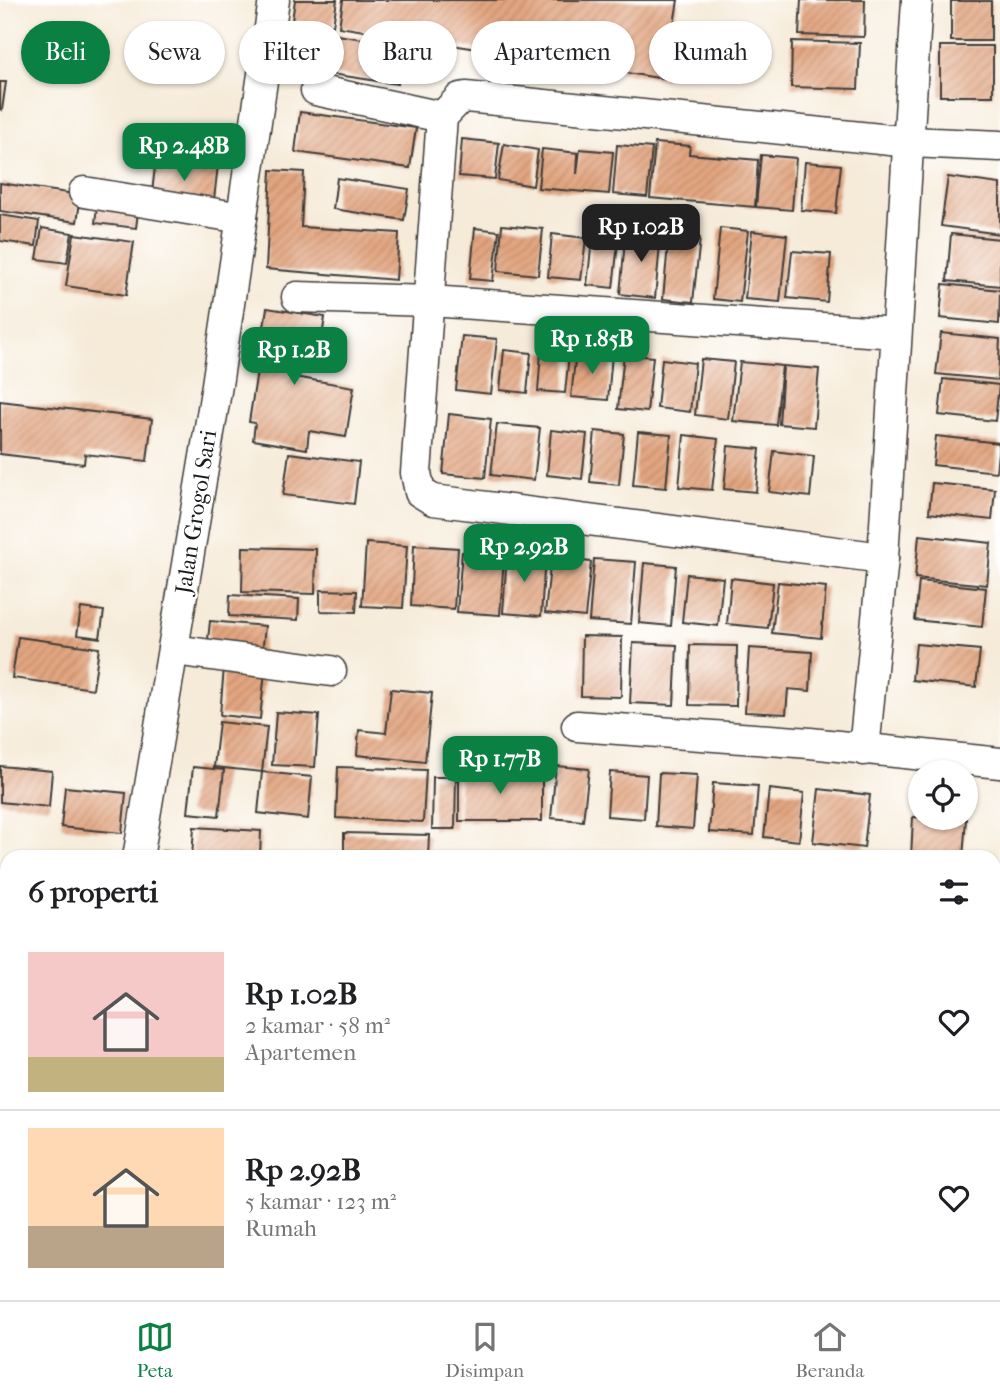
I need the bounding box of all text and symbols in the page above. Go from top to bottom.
chip: Beli [21,21,110,84]
chip: Sewa [124,21,225,84]
chip: Filter [239,21,344,84]
chip: Baru [358,21,457,84]
chip: Apartemen [471,21,635,84]
chip: Rumah [649,21,772,84]
pin: Rp 2.48B [112,124,256,183]
text: Rp 2.48B [138,132,230,159]
pin: Rp 1.02B [569,204,713,264]
text: Rp 1.02B [598,213,684,240]
pin: Rp 1.85B [520,316,664,376]
text: Rp 1.85B [550,325,634,352]
pin: Rp 1.2B [229,328,359,387]
text: Rp 1.2B [257,336,331,363]
street label: Jalan Grogol Sari [169,428,222,598]
pin: Rp 2.92B [452,524,596,584]
text: Rp 2.92B [480,533,568,560]
pin: Rp 1.77B [428,736,572,796]
text: Rp 1.77B [459,745,541,772]
map controls [908,760,978,830]
button: locate [908,760,978,830]
icon: filters [935,873,973,911]
text: 6 properti [28,875,158,910]
text: Rp 1.02B [245,977,357,1012]
icon: home [84,980,168,1064]
icon: heart [935,1003,973,1041]
text: 2 kamar · 58 m² [245,1012,390,1039]
text: Apartemen [245,1039,356,1066]
text: Rp 2.92B [245,1153,361,1188]
icon: home [84,1156,168,1240]
icon: heart [935,1179,973,1217]
text: 5 kamar · 123 m² [245,1188,396,1215]
text: Rumah [245,1215,317,1242]
tab: Peta [136,1318,174,1382]
tab: Disimpan [445,1318,524,1382]
tab: Beranda [796,1318,864,1382]

